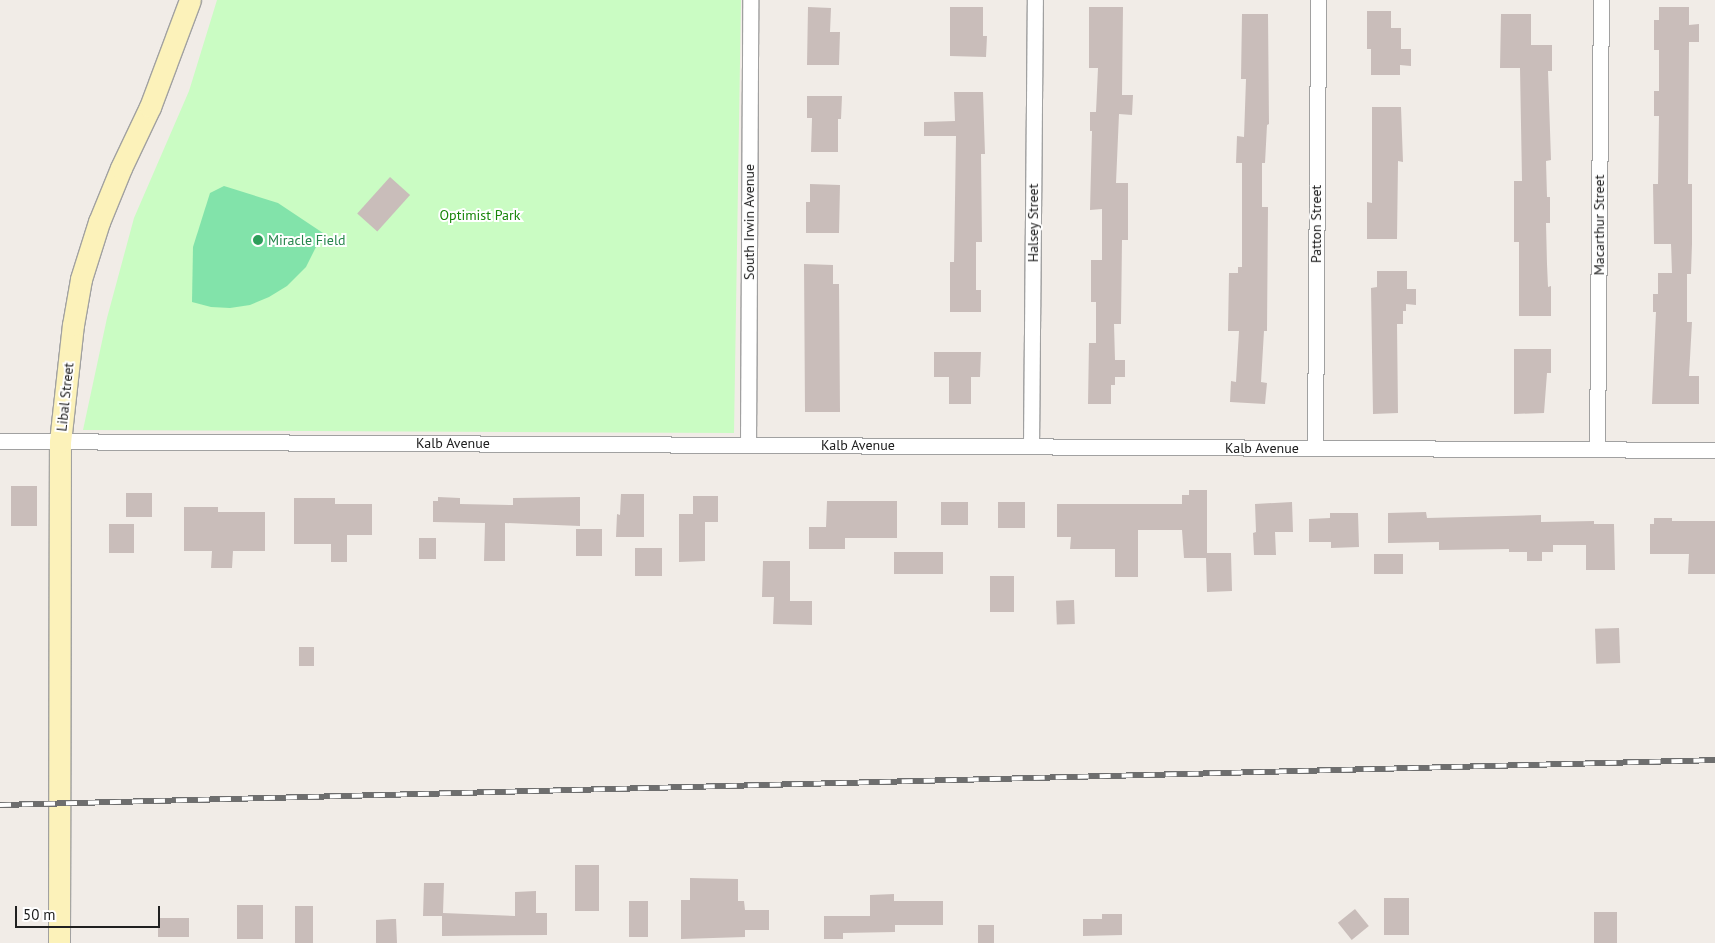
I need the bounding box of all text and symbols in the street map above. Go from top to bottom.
street label: South Irwin Avenue [741,164,757,280]
street label: Macarthur Street [1591,175,1607,275]
street label: Halsey Street [1025,183,1041,263]
street label: Patton Street [1308,185,1324,263]
park label: Optimist Park [440,207,520,223]
place label: Miracle Field [268,232,346,248]
marker: Miracle Field [252,234,264,246]
street label: Libal Street [53,362,77,432]
street label: Kalb Avenue [416,435,490,451]
street label: Kalb Avenue [821,437,895,453]
street label: Kalb Avenue [1225,440,1299,456]
scale bar [18,896,162,928]
text: 50 m [23,905,56,924]

